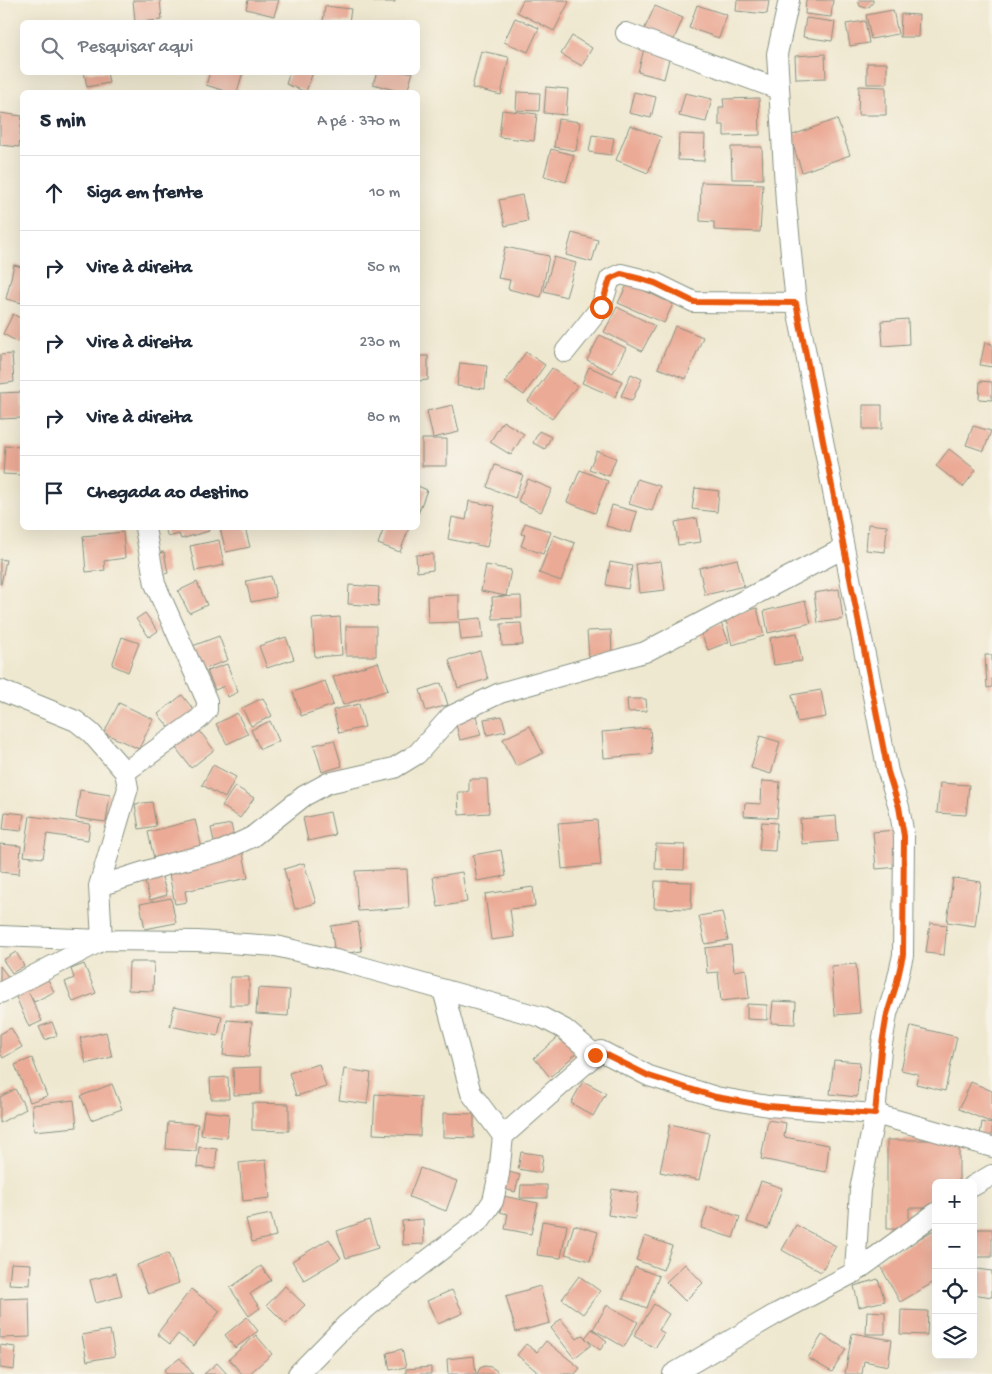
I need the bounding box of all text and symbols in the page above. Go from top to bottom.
search box [20,20,420,75]
icon: search [38,34,66,62]
text: Pesquisar aqui [78,36,193,59]
text: 5 min [40,110,85,135]
text: A pé · 370 m [317,113,400,132]
icon: ahead [40,179,68,207]
text: Siga em frente [87,182,203,205]
text: 10 m [369,184,400,203]
icon: right [40,254,68,282]
text: Vire à direita [87,257,192,280]
text: 50 m [367,259,400,278]
route start [590,296,613,319]
icon: right [40,329,68,357]
text: Vire à direita [87,332,192,355]
text: 230 m [360,334,400,353]
icon: right [40,404,68,432]
text: Vire à direita [87,407,192,430]
text: 80 m [367,409,400,428]
icon: arrive [40,479,68,507]
text: Chegada ao destino [87,482,248,505]
route end [584,1044,607,1067]
map controls [932,1179,977,1359]
button: + [932,1179,977,1224]
button: − [932,1224,977,1269]
button: locate [932,1269,977,1314]
button: layers [932,1314,977,1359]

